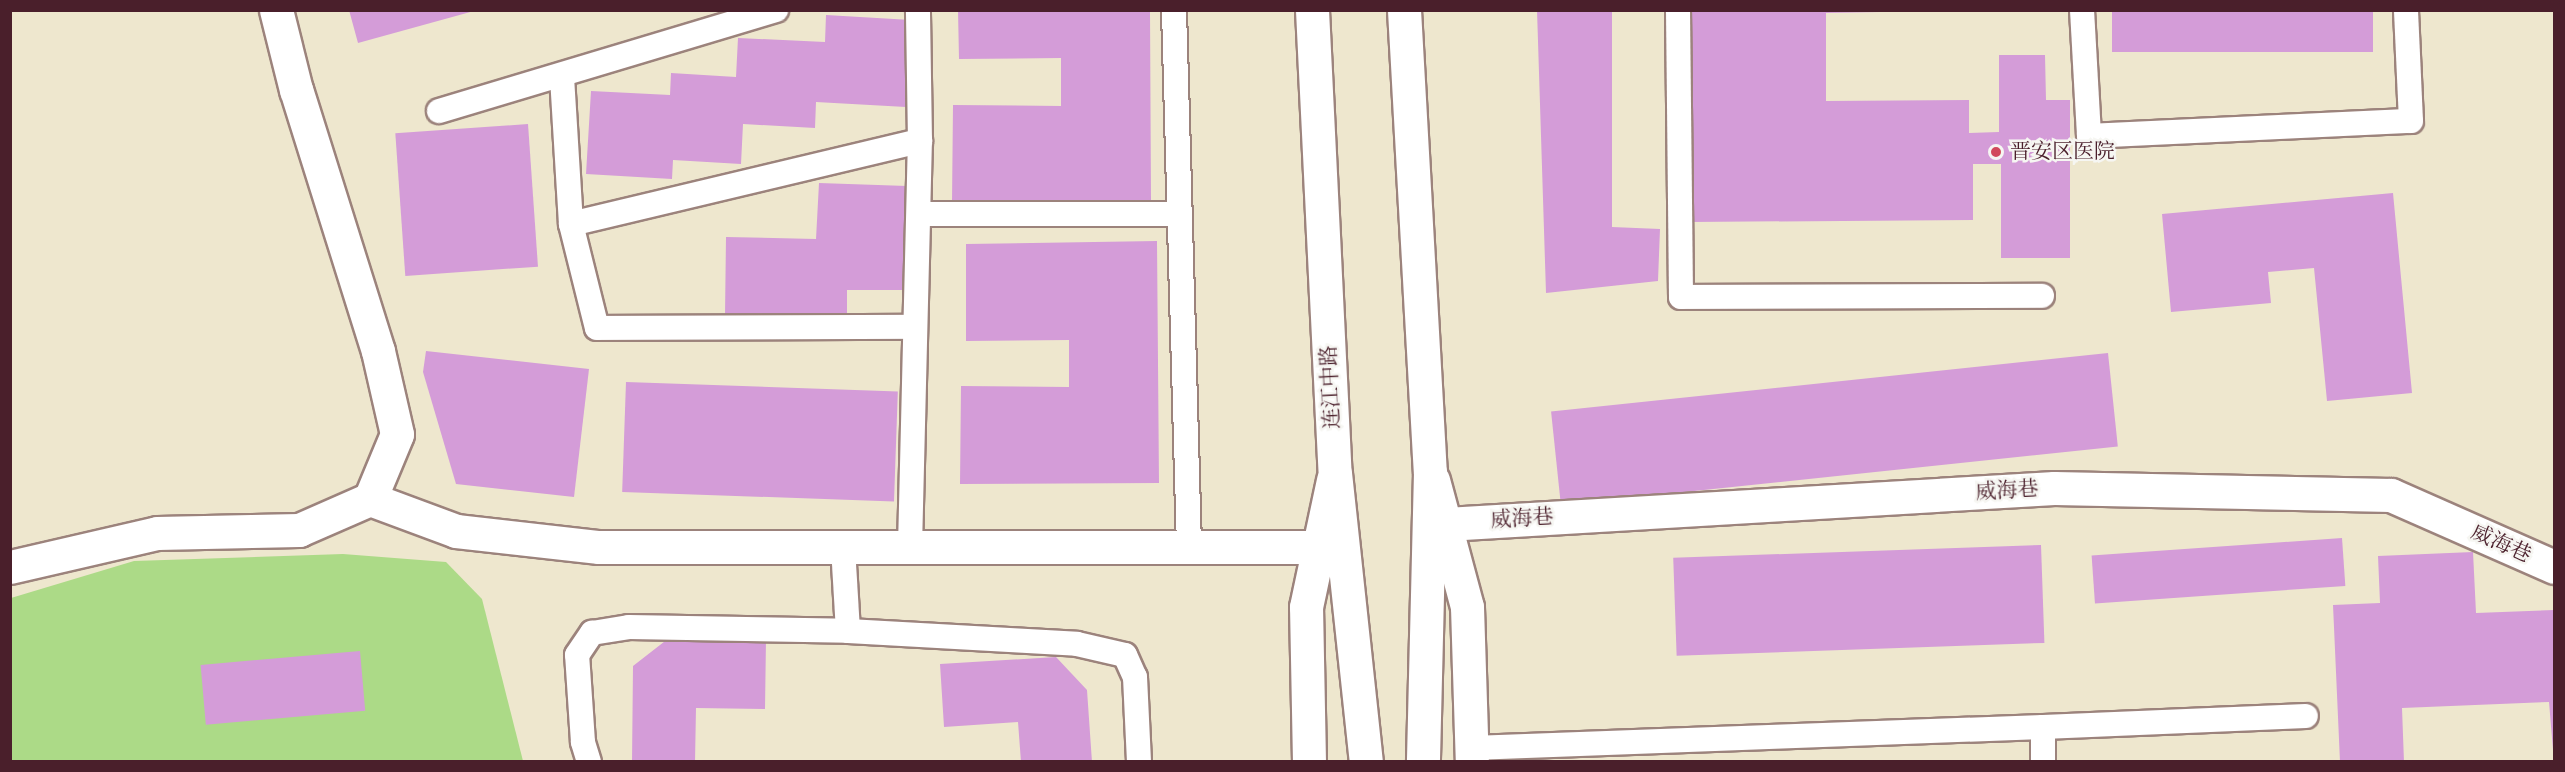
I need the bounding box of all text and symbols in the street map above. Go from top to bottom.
place label: 晋安区医院 [2010,139,2115,165]
marker: 晋安区医院 [1987,143,2005,161]
street label: 连江中路 [1316,344,1346,430]
street label: 威海巷 [1975,477,2039,505]
street label: 威海巷 [1490,505,1554,533]
street label: 威海巷 [2467,520,2535,568]

